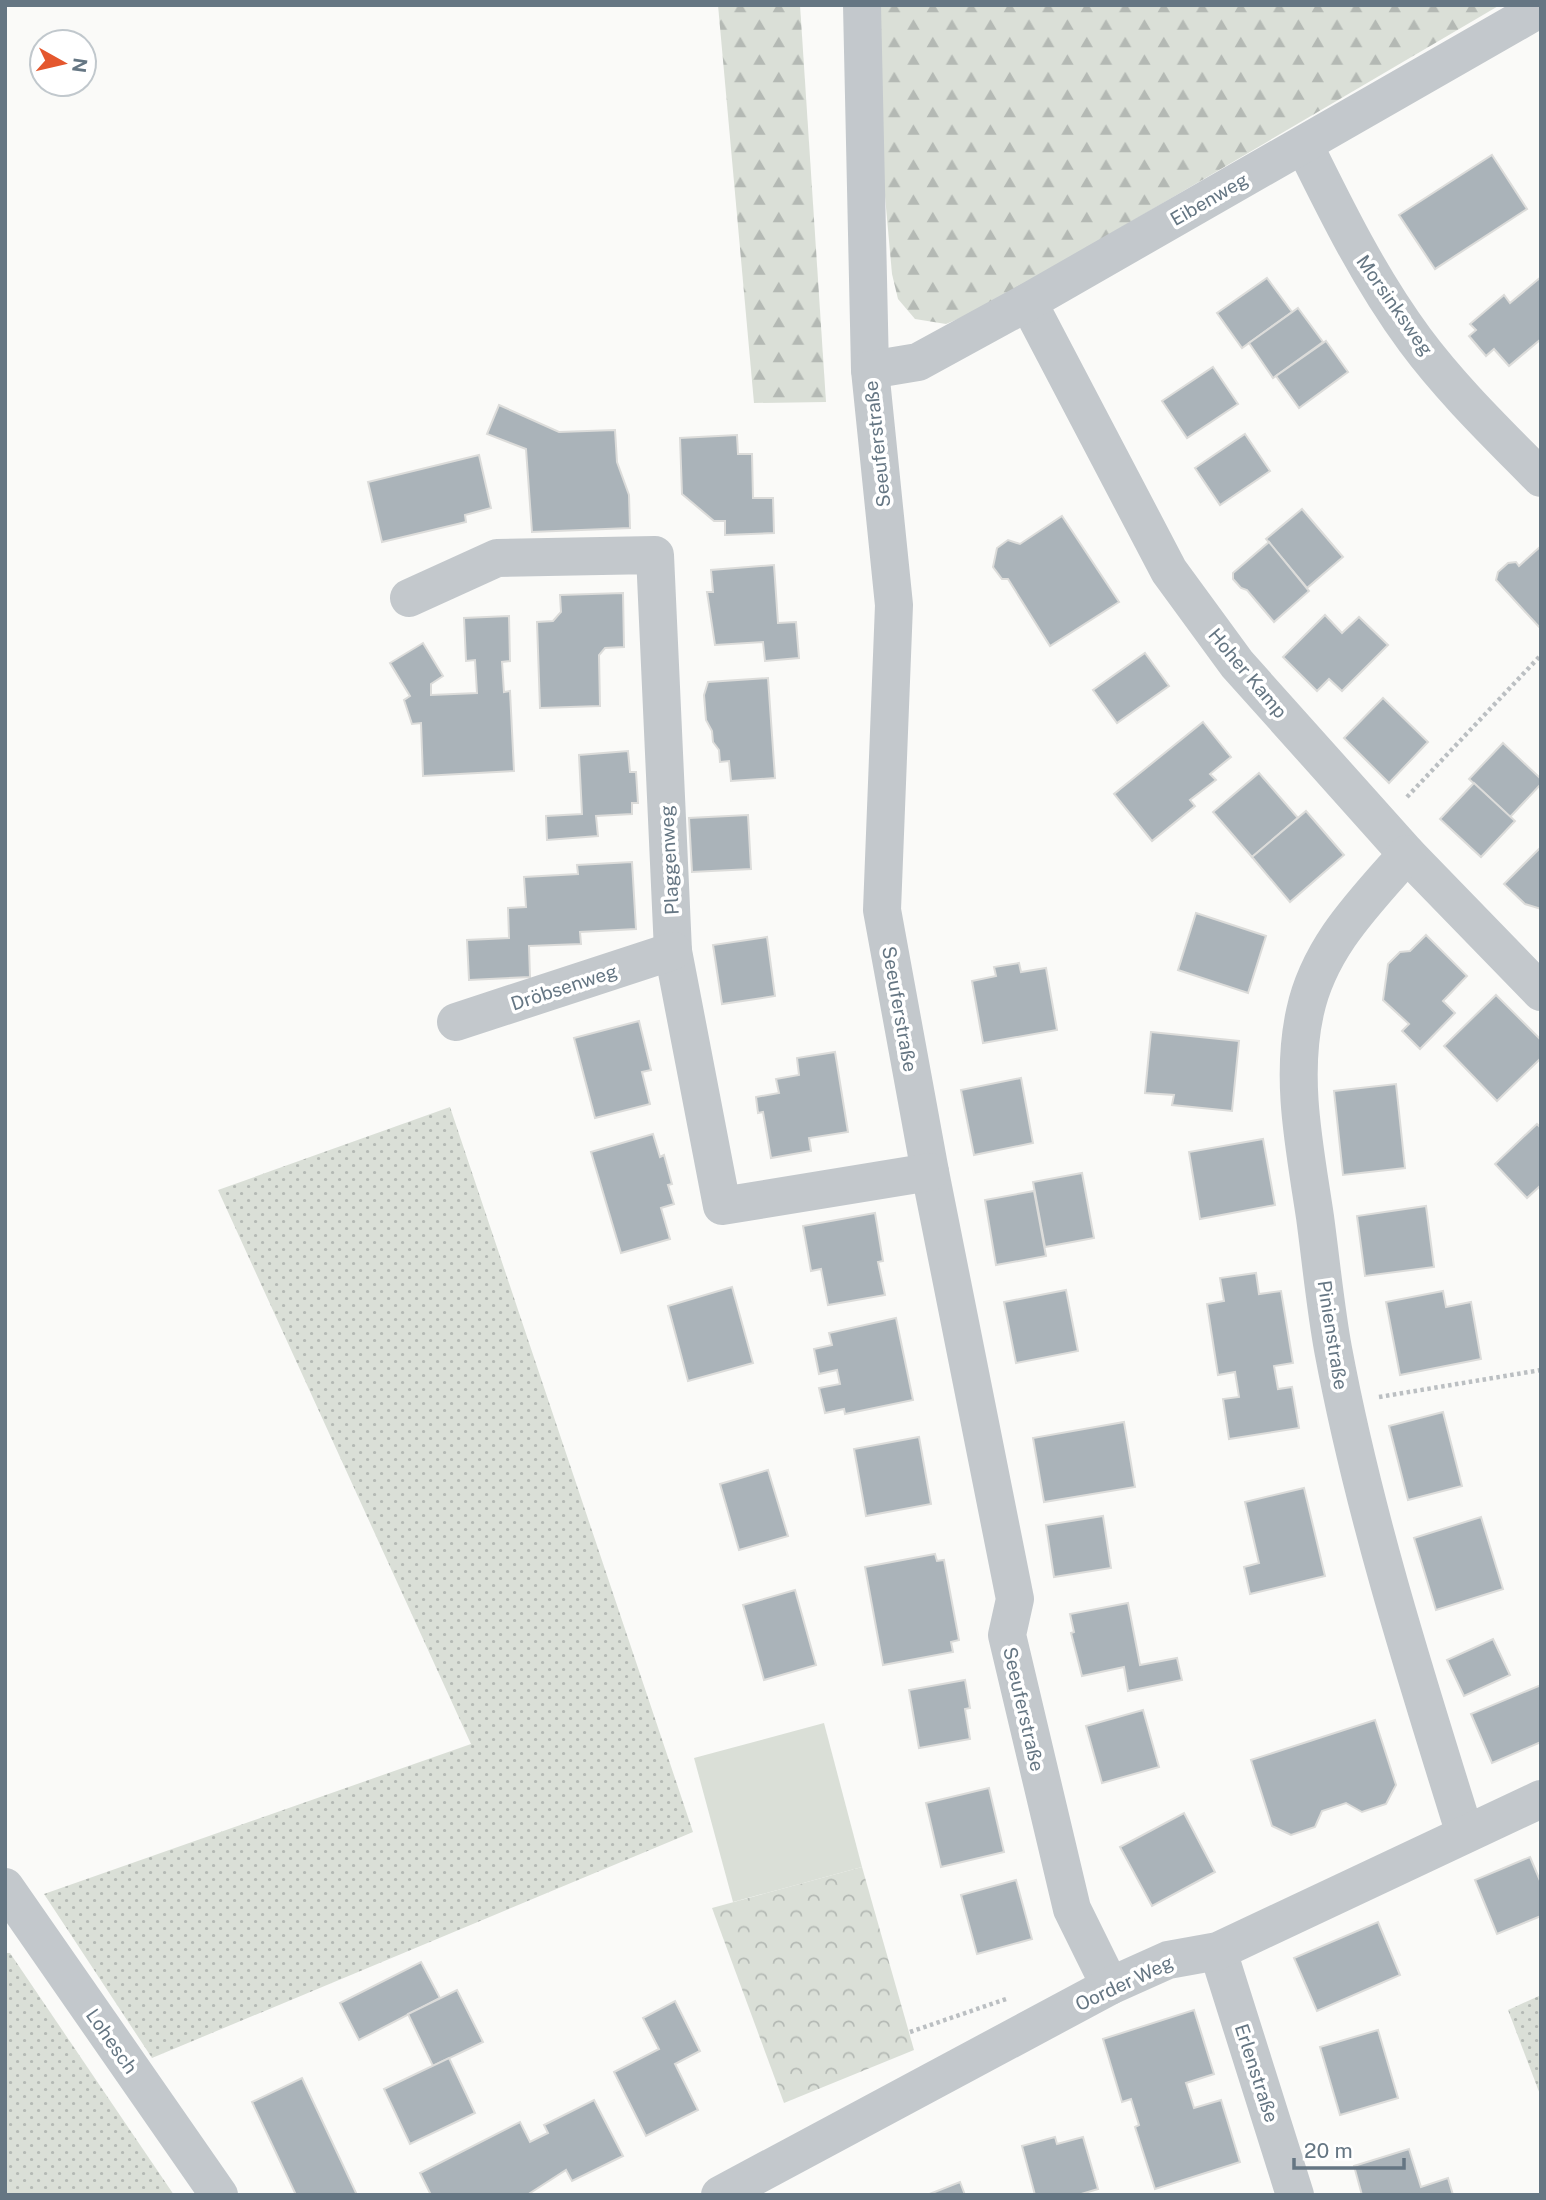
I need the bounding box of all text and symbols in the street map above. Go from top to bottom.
north arrow [28,28,98,98]
text: N [68,56,92,74]
street label: Eibenweg [1166,168,1252,230]
street label: Morsinksweg [1352,251,1438,360]
street label: Seeuferstraße [859,380,895,508]
street label: Hoher Kamp [1204,624,1292,722]
street label: Plaggenweg [655,804,683,915]
street label: Seeuferstraße [878,944,922,1074]
street label: Dröbsenweg [508,959,620,1015]
street label: Pinienstraße [1313,1279,1353,1391]
street label: Seeuferstraße [999,1645,1049,1773]
street label: Oorder Weg [1072,1951,1177,2015]
street label: Lohesch [82,2004,142,2078]
street label: Erlenstraße [1231,2021,1283,2125]
scale bar [1294,2126,1404,2170]
text: 20 m [1304,2138,1353,2163]

